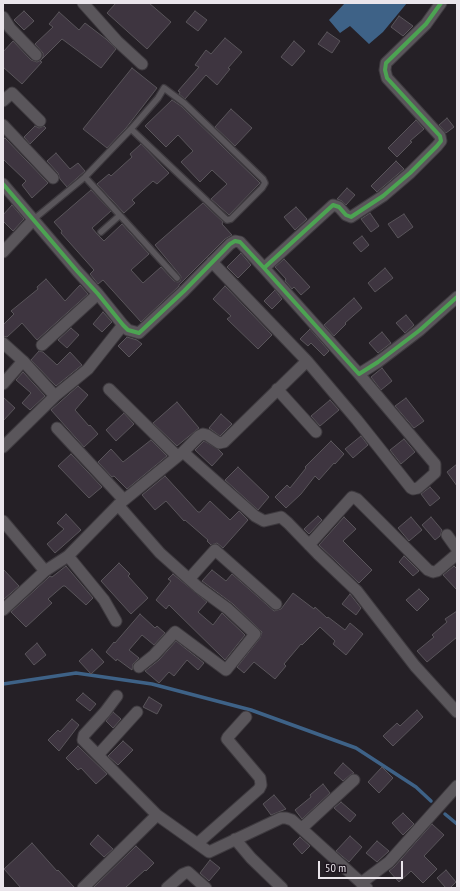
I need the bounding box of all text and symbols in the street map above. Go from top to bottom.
scale bar [320,853,405,879]
text: 50 m [325,860,346,875]

